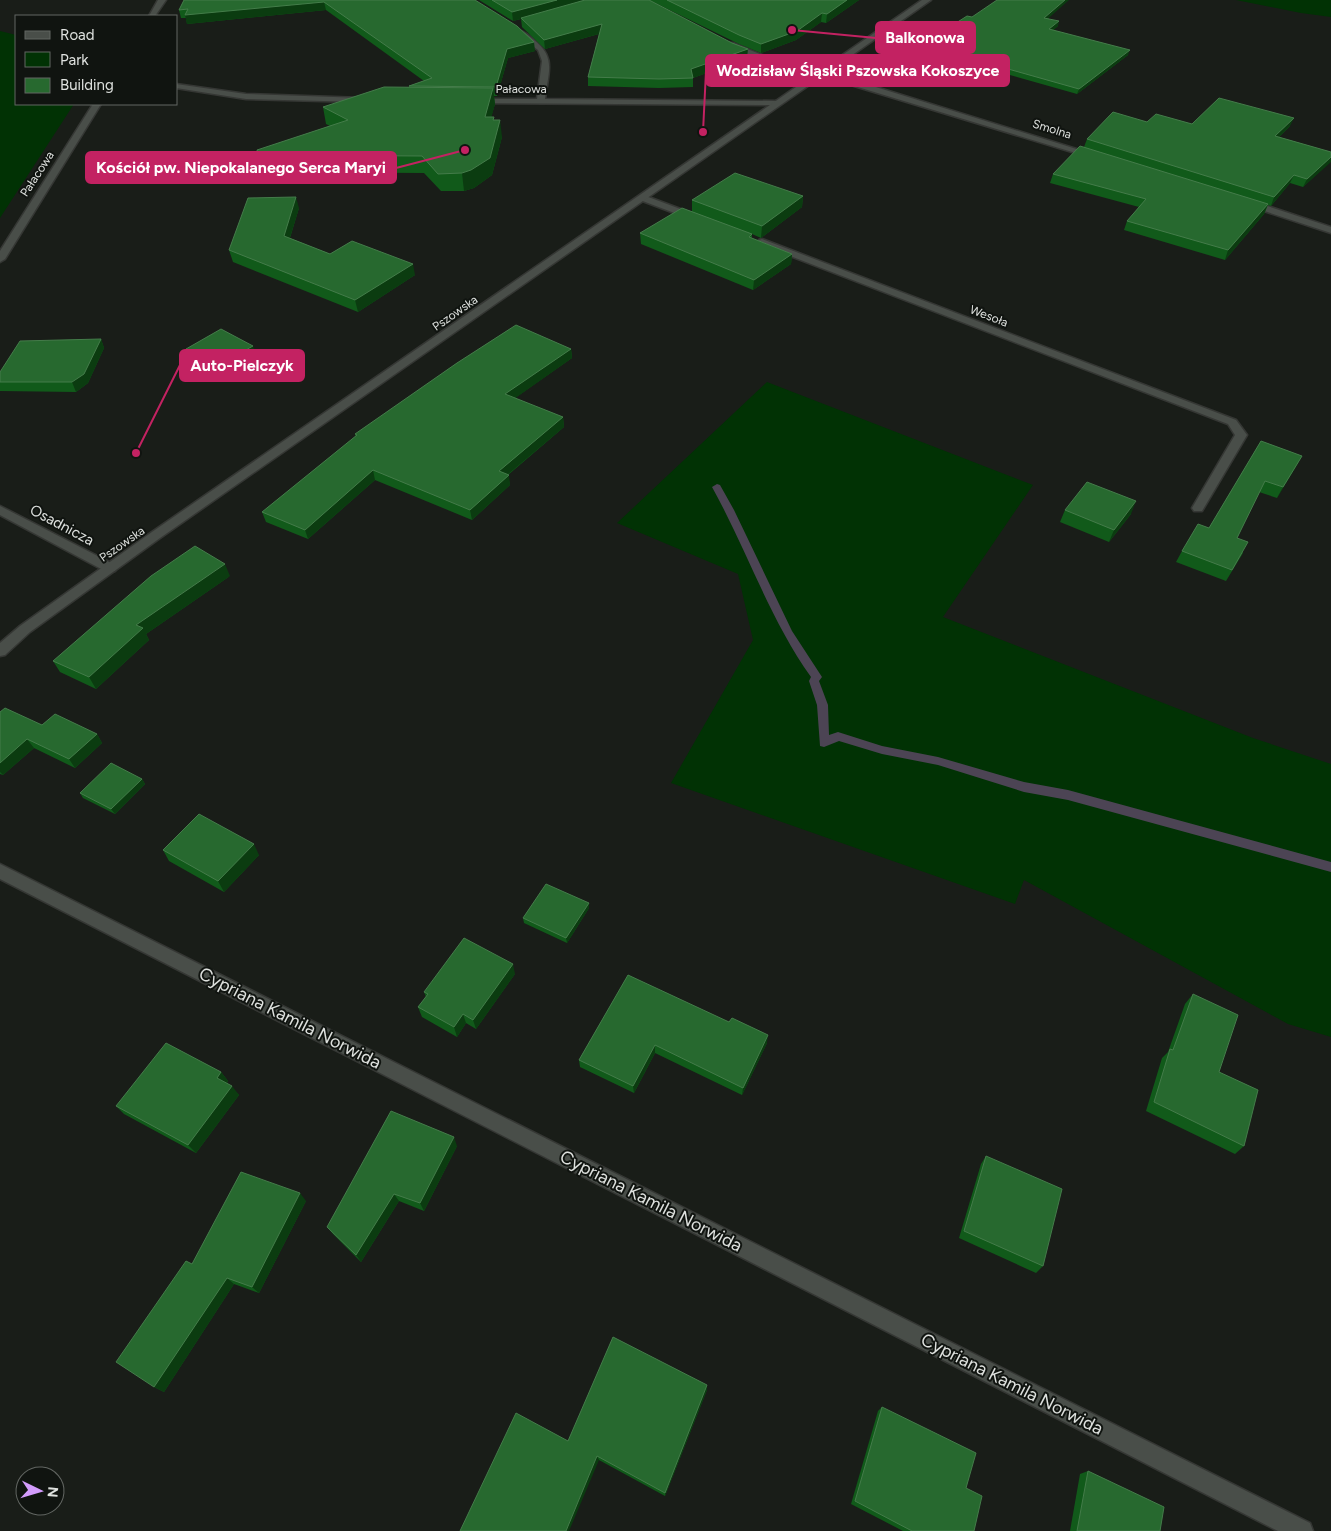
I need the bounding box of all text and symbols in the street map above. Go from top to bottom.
legend [15,15,178,105]
callout: Balkonowa [876,22,975,53]
text: Road [60,26,95,44]
text: Balkonowa [885,28,965,47]
text: Park [60,51,89,69]
callout: Wodzisław Śląski Pszowska Kokoszyce [706,55,1009,86]
text: Wodzisław Śląski Pszowska Kokoszyce [717,61,1000,80]
text: Building [60,76,114,94]
street label: Pałacowa [495,82,547,96]
street label: Smolna [1031,116,1073,142]
street label: Pałacowa [17,149,57,199]
callout: Kościół pw. Niepokalanego Serca Maryi [86,152,396,183]
text: Kościół pw. Niepokalanego Serca Maryi [96,158,386,177]
street label: Pszowska [430,292,480,334]
street label: Wesoła [968,302,1010,330]
callout: Auto-Pielczyk [180,350,304,381]
text: Auto-Pielczyk [190,356,294,375]
street label: Osadnicza [27,501,97,549]
street label: Pszowska [97,523,147,565]
street label: Cypriana Kamila Norwida [195,962,385,1074]
street label: Cypriana Kamila Norwida [556,1145,746,1257]
street label: Cypriana Kamila Norwida [917,1328,1107,1440]
north arrow [15,1466,65,1516]
text: N [44,1486,61,1498]

